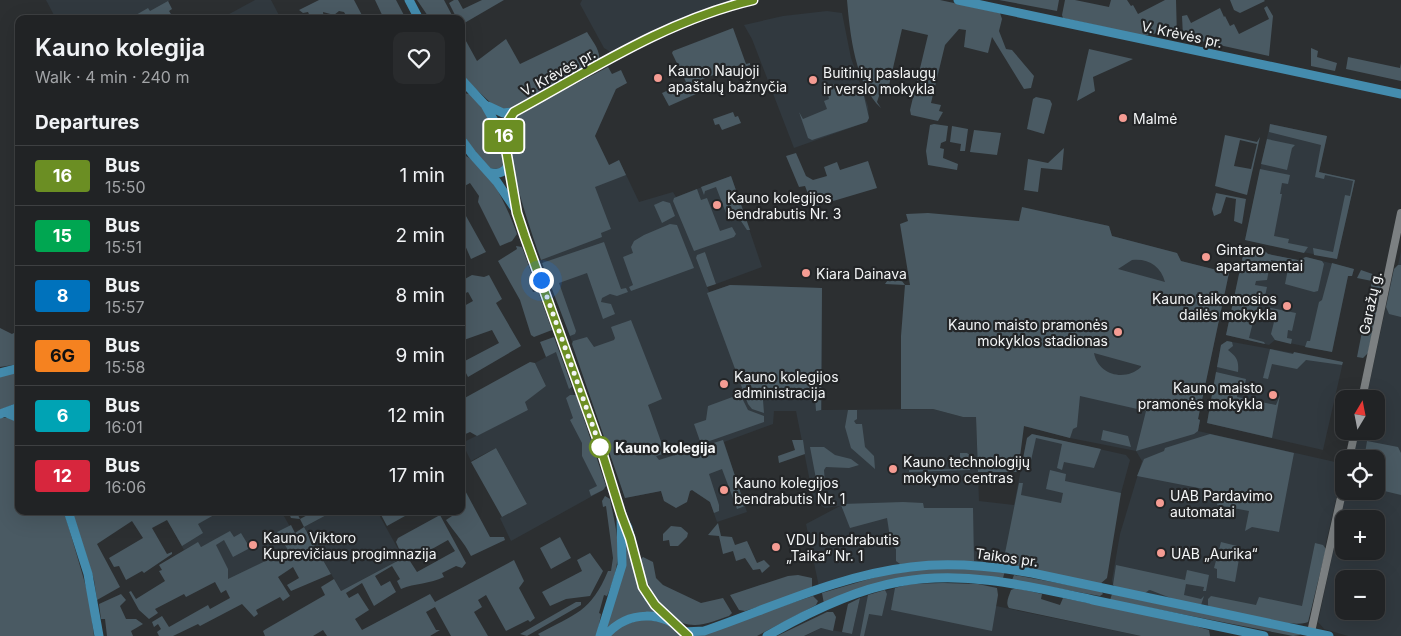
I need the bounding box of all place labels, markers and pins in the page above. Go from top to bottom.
place label: Kauno Naujoji apaštalų bažnyčia [668,62,787,95]
place label: Buitinių paslaugų ir verslo mokykla [823,64,936,97]
marker: Kauno Naujoji apaštalų bažnyčia [652,72,664,84]
marker: Buitinių paslaugų ir verslo mokykla [807,74,819,86]
place label: Malmė [1133,110,1177,127]
marker: Malmė [1117,112,1129,124]
place label: Kauno kolegijos bendrabutis Nr. 3 [727,189,841,222]
marker: Kauno kolegijos bendrabutis Nr. 3 [711,199,723,211]
place label: Gintaro apartamentai [1216,241,1303,274]
marker: Gintaro apartamentai [1200,251,1212,263]
place label: Kiara Dainava [816,265,907,282]
marker: Kiara Dainava [800,267,812,279]
place label: Kauno taikomosios dailės mokykla [1152,290,1277,323]
marker: Kauno taikomosios dailės mokykla [1281,300,1293,312]
place label: Kauno maisto pramonės mokyklos stadionas [948,316,1108,349]
marker: Kauno maisto pramonės mokyklos stadionas [1112,326,1124,338]
place label: Kauno kolegijos administracija [734,368,839,401]
marker: Kauno kolegijos administracija [718,378,730,390]
place label: Kauno maisto pramonės mokykla [1138,379,1263,412]
marker: Kauno maisto pramonės mokykla [1267,389,1279,401]
marker: Kauno kolegija [589,436,611,458]
place label: Kauno kolegija [615,439,716,456]
place label: Kauno technologijų mokymo centras [903,453,1030,486]
marker: Kauno technologijų mokymo centras [887,463,899,475]
place label: Kauno kolegijos bendrabutis Nr. 1 [734,474,845,507]
marker: Kauno kolegijos bendrabutis Nr. 1 [718,484,730,496]
place label: UAB Pardavimo automatai [1170,487,1273,520]
marker: UAB Pardavimo automatai [1154,497,1166,509]
place label: Kauno Viktoro Kuprevičiaus progimnazija [263,529,437,562]
place label: VDU bendrabutis „Taika“ Nr. 1 [786,531,899,564]
marker: Kauno Viktoro Kuprevičiaus progimnazija [247,539,259,551]
marker: VDU bendrabutis „Taika“ Nr. 1 [770,541,782,553]
place label: UAB „Aurika“ [1171,545,1258,562]
marker: UAB „Aurika“ [1155,547,1167,559]

